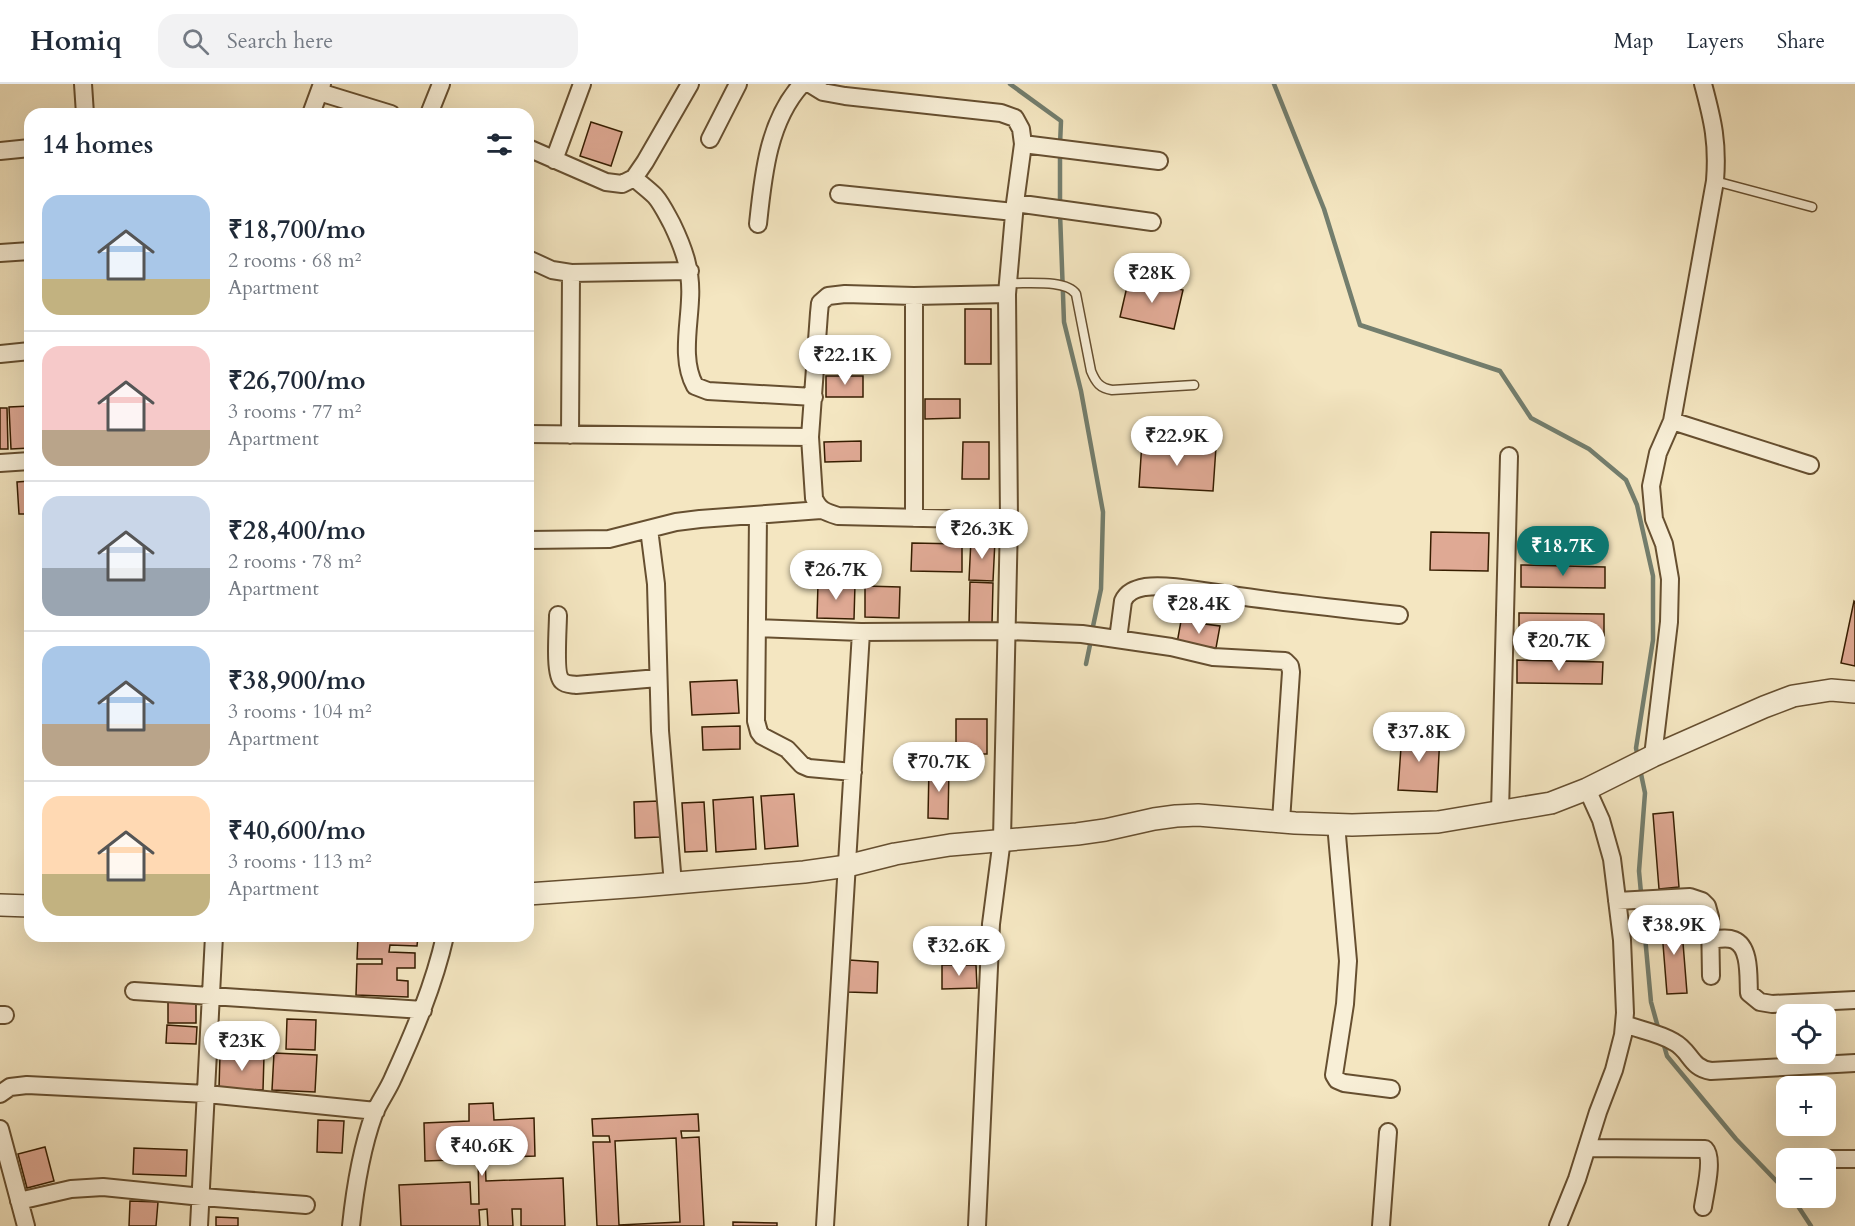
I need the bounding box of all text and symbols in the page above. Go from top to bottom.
search box [158,14,578,68]
text: Homiq [30,22,122,60]
icon: search [179,25,212,58]
text: Search here [227,26,333,56]
text: Map [1614,27,1654,56]
text: Layers [1687,27,1744,56]
text: Share [1777,27,1825,56]
text: 14 homes [42,127,153,162]
icon: filters [483,128,516,161]
text: ₹18,700/mo [228,212,365,247]
icon: home [90,219,162,291]
text: 2 rooms · 68 m² [228,247,361,274]
pin: ₹28K [1116,253,1188,304]
text: ₹28K [1128,259,1176,286]
text: Apartment [228,274,319,301]
pin: ₹22.1K [796,335,894,386]
text: ₹22.1K [813,341,877,368]
text: ₹26,700/mo [228,363,365,398]
icon: home [90,370,162,442]
text: 3 rooms · 77 m² [228,398,361,425]
pin: ₹22.9K [1128,416,1226,467]
text: ₹22.9K [1145,422,1209,449]
text: Apartment [228,425,319,452]
pin: ₹26.3K [933,509,1031,560]
text: ₹28,400/mo [228,513,365,548]
text: ₹26.3K [950,515,1014,542]
icon: home [90,520,162,592]
pin: ₹18.7K [1514,526,1612,577]
text: ₹18.7K [1531,532,1595,559]
text: 2 rooms · 78 m² [228,548,361,575]
pin: ₹26.7K [787,550,885,601]
text: ₹26.7K [804,556,868,583]
text: Apartment [228,575,319,602]
pin: ₹28.4K [1150,584,1248,635]
text: ₹28.4K [1167,590,1231,617]
pin: ₹20.7K [1510,621,1608,672]
text: ₹20.7K [1527,627,1591,654]
text: ₹38,900/mo [228,663,365,698]
icon: home [90,670,162,742]
text: 3 rooms · 104 m² [228,698,372,725]
pin: ₹37.8K [1370,712,1468,763]
text: ₹37.8K [1387,718,1451,745]
text: Apartment [228,725,319,752]
pin: ₹70.7K [890,742,988,793]
text: ₹70.7K [907,748,971,775]
text: ₹40,600/mo [228,813,365,848]
icon: home [90,820,162,892]
text: 3 rooms · 113 m² [228,848,372,875]
text: Apartment [228,875,319,902]
pin: ₹38.9K [1625,905,1723,956]
text: ₹38.9K [1642,911,1706,938]
pin: ₹32.6K [910,926,1008,977]
text: ₹32.6K [927,932,991,959]
map controls [1776,1004,1836,1208]
button: locate [1776,1004,1836,1064]
pin: ₹23K [206,1021,278,1072]
text: ₹23K [218,1027,266,1054]
button: + [1776,1076,1836,1136]
pin: ₹40.6K [433,1126,531,1177]
text: ₹40.6K [450,1132,514,1159]
button: − [1776,1148,1836,1208]

